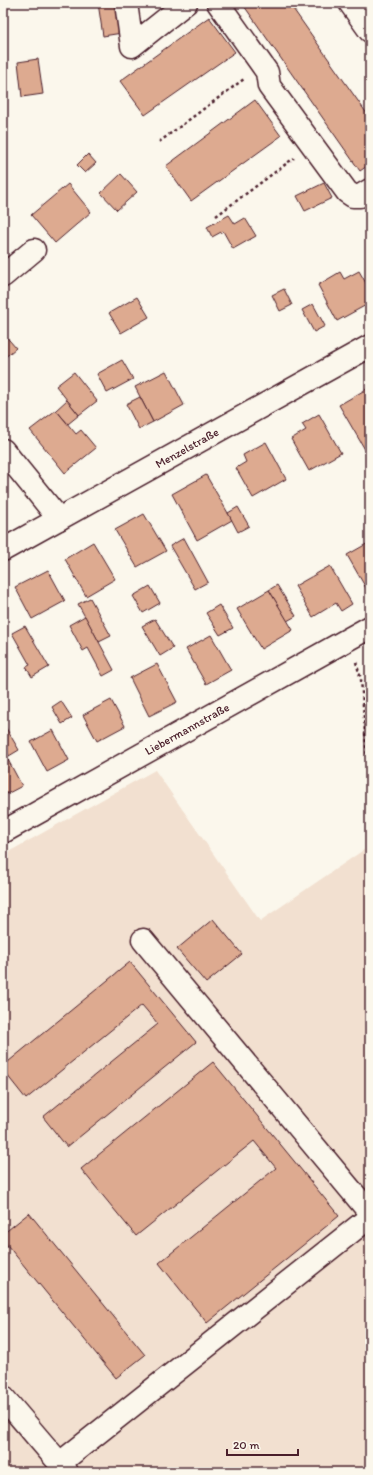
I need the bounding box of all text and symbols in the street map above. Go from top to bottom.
street label: Menzelstraße [153,425,221,471]
street label: Liebermannstraße [142,700,232,758]
scale bar [227,1431,298,1457]
text: 20 m [233,1438,260,1452]

